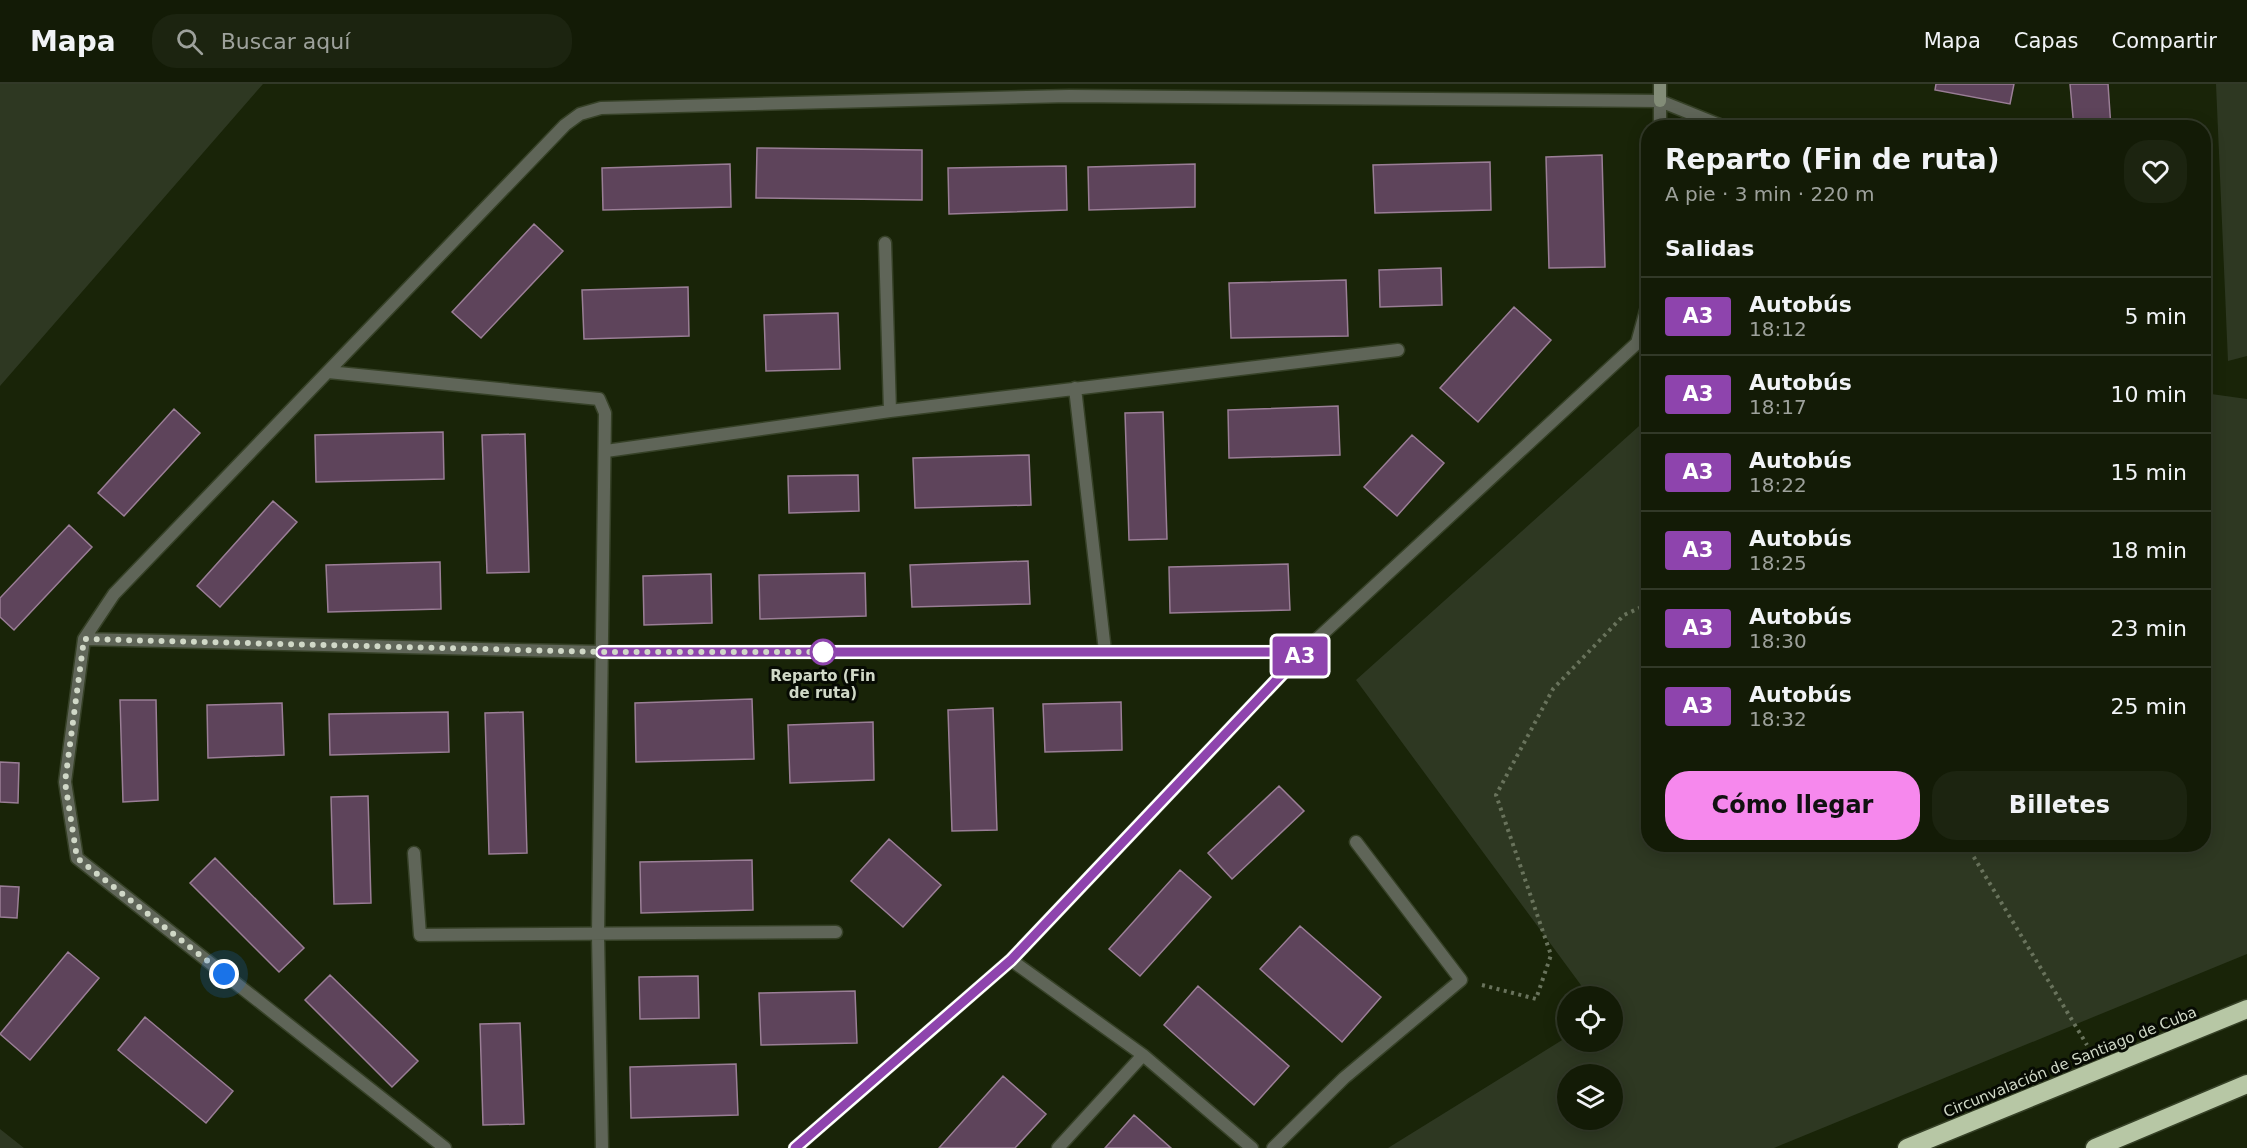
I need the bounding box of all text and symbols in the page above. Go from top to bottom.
search box [152,14,572,68]
text: Mapa [30,25,116,58]
icon: search [173,25,206,58]
text: Buscar aquí [221,29,350,54]
text: Mapa [1924,29,1981,53]
text: Capas [2014,29,2078,53]
text: Compartir [2111,29,2217,53]
button: heart [2124,140,2187,203]
text: Reparto (Fin de ruta) [1665,143,1999,176]
text: A pie · 3 min · 220 m [1665,182,1875,206]
text: Salidas [1665,236,1754,261]
text: Autobús [1749,292,1852,317]
text: A3 [1683,304,1713,328]
text: 5 min [2125,304,2187,329]
text: 18:12 [1749,317,1807,341]
text: Autobús [1749,370,1852,395]
text: A3 [1683,382,1713,406]
text: 10 min [2111,382,2187,407]
text: 18:17 [1749,395,1807,419]
text: Autobús [1749,448,1852,473]
text: A3 [1683,460,1713,484]
text: 15 min [2111,460,2187,485]
text: 18:22 [1749,473,1807,497]
text: Autobús [1749,526,1852,551]
text: A3 [1683,538,1713,562]
text: 18 min [2111,538,2187,563]
text: 18:25 [1749,551,1807,575]
text: Autobús [1749,604,1852,629]
text: A3 [1683,616,1713,640]
text: 23 min [2111,616,2187,641]
text: 18:30 [1749,629,1807,653]
line badge: A3 [1273,636,1327,676]
marker: Reparto (Fin de ruta) [810,639,836,665]
text: A3 [1285,644,1315,668]
place label: Reparto (Fin de ruta) [770,667,876,702]
text: Autobús [1749,682,1852,707]
text: A3 [1683,694,1713,718]
text: 25 min [2111,694,2187,719]
text: 18:32 [1749,707,1807,731]
button: Cómo llegar [1665,771,1920,840]
button: Billetes [1932,771,2187,840]
your location [209,959,239,989]
map controls [1557,986,1623,1130]
button: locate [1557,986,1623,1052]
street label: Circunvalación de Santiago de Cuba [1941,1003,2199,1121]
button: layers [1557,1064,1623,1130]

